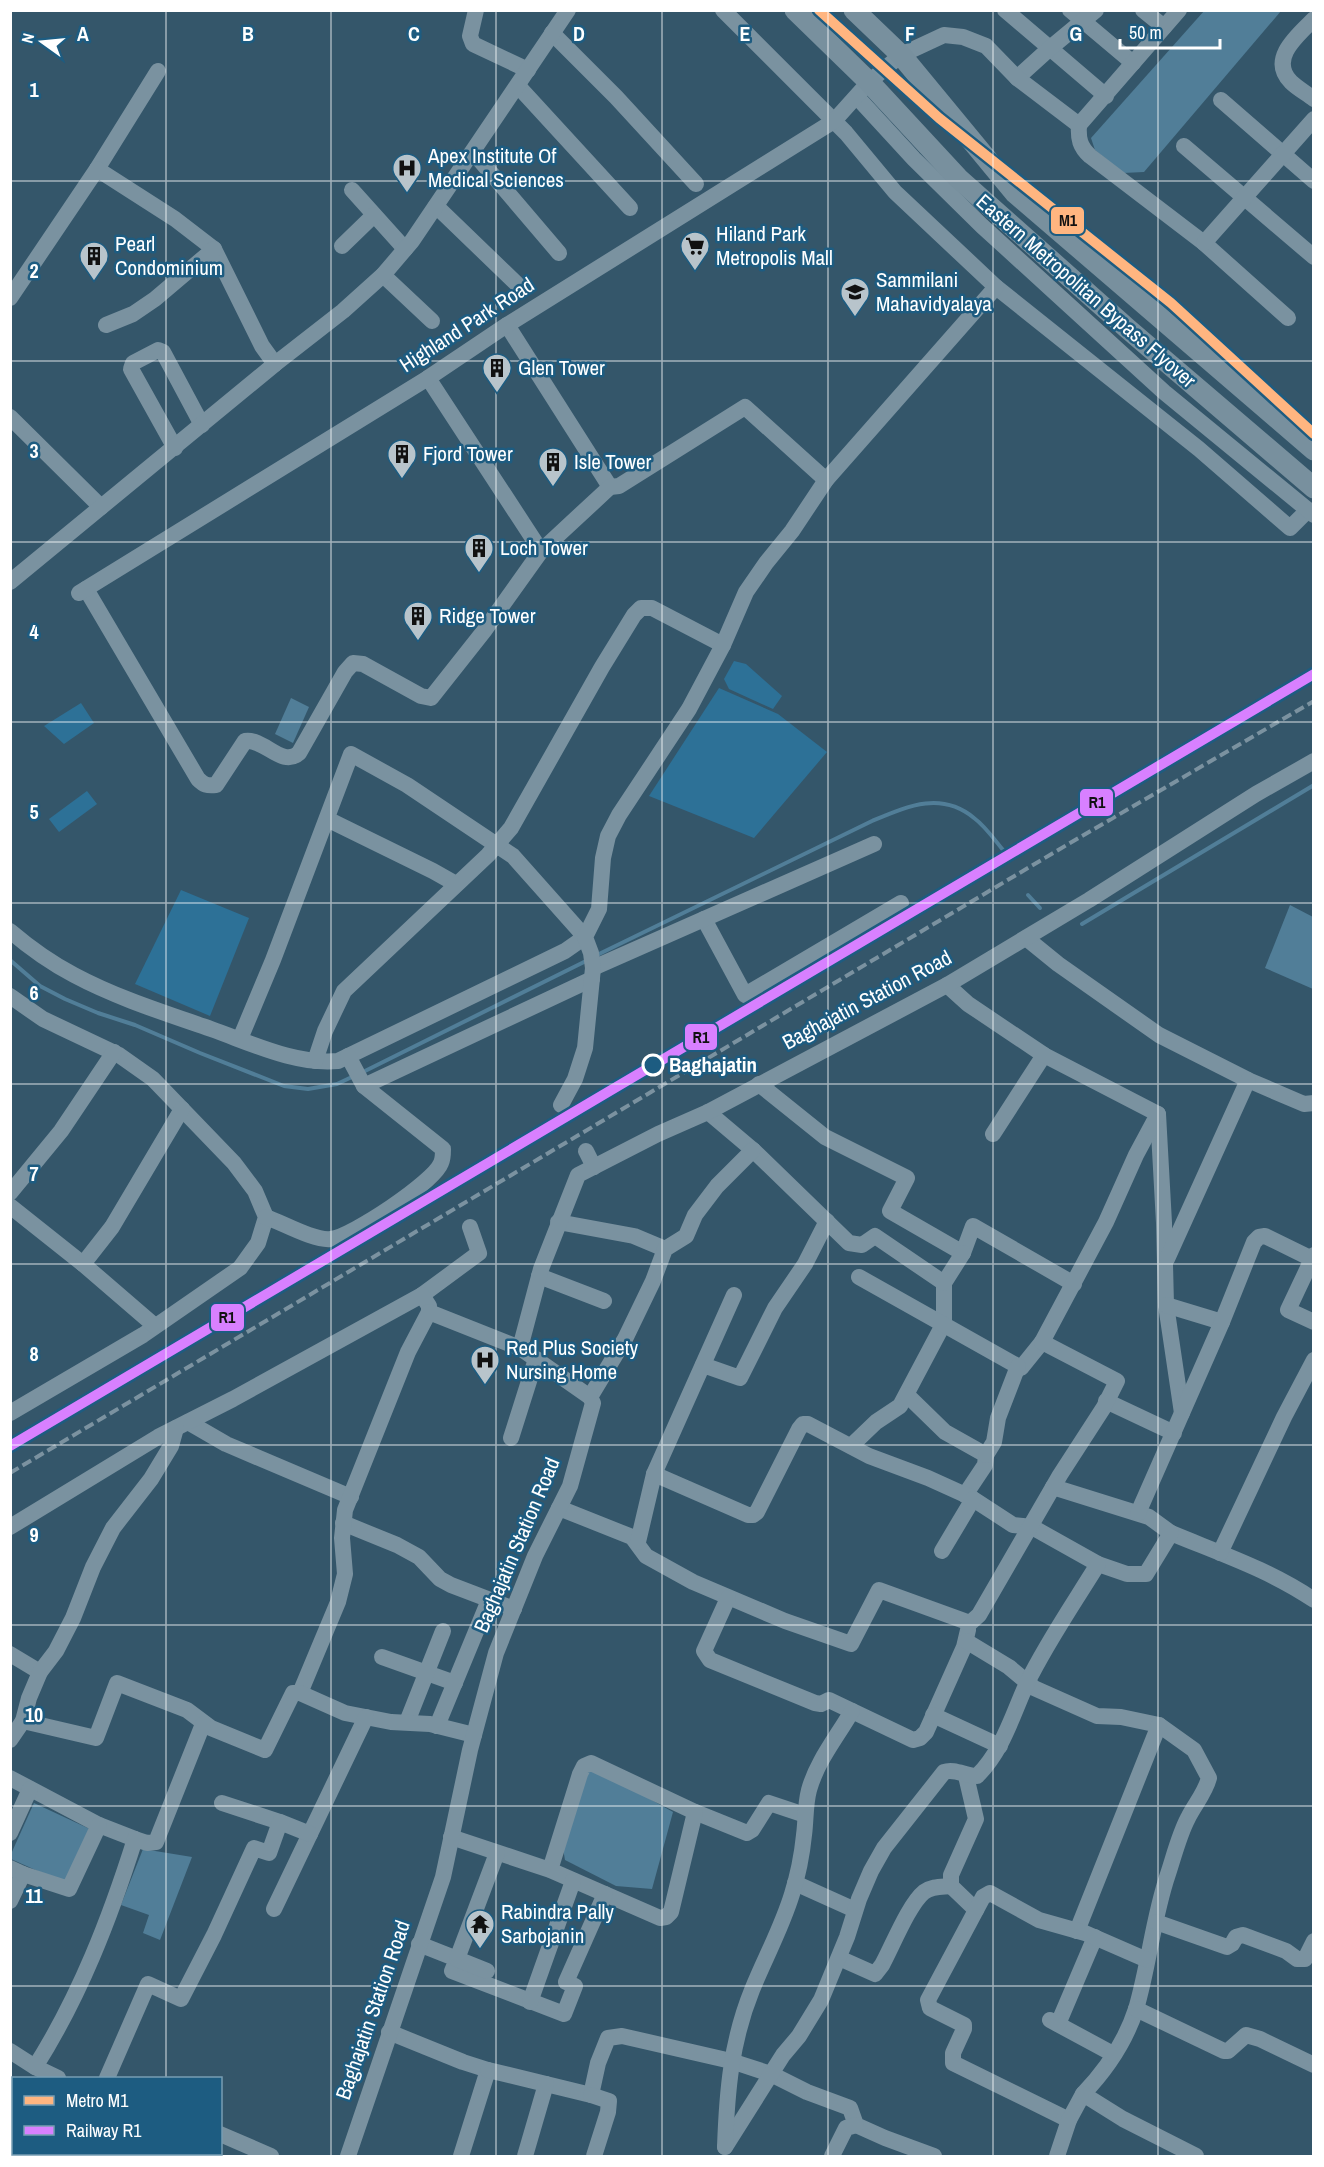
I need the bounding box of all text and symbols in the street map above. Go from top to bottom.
north arrow [12,12,72,72]
scale bar [1120,12,1220,50]
text: A [77,20,89,47]
text: B [242,20,254,47]
text: C [408,20,420,47]
text: D [573,20,585,47]
text: E [740,20,751,47]
text: F [905,20,915,47]
text: G [1070,20,1082,47]
text: 50 m [1129,20,1162,45]
text: N [16,31,39,46]
text: 1 [29,76,39,103]
place label: Apex Institute Of Medical Sciences [427,141,564,194]
hospital icon: Apex Institute Of Medical Sciences [391,152,423,194]
street label: Eastern Metropolitan Bypass Flyover [970,187,1203,394]
line badge: M1 [1050,206,1085,235]
text: M1 [1059,209,1078,231]
place label: Hiland Park Metropolis Mall [716,219,833,272]
place label: Pearl Condominium [115,229,223,282]
supermarket icon: Hiland Park Metropolis Mall [679,230,711,272]
building icon: Pearl Condominium [78,240,110,282]
text: 2 [29,257,39,284]
place label: Sammilani Mahavidyalaya [876,265,992,318]
street label: Highland Park Road [394,270,540,379]
school or university icon: Sammilani Mahavidyalaya [839,276,871,318]
building icon: Glen Tower [481,352,513,394]
place label: Glen Tower [518,353,605,382]
text: 3 [29,437,39,464]
building icon: Fjord Tower [386,438,418,480]
place label: Fjord Tower [423,439,513,468]
building icon: Isle Tower [537,446,569,488]
place label: Isle Tower [574,447,651,476]
building icon: Loch Tower [463,532,495,574]
place label: Loch Tower [500,533,588,562]
building icon: Ridge Tower [402,600,434,642]
place label: Ridge Tower [439,601,536,630]
text: 4 [29,618,39,645]
line badge: R1 [1079,788,1114,817]
text: R1 [1089,791,1106,813]
text: 5 [29,798,39,825]
street label: Baghajatin Station Road [777,943,956,1056]
text: 6 [29,979,39,1006]
line badge: R1 [684,1023,718,1051]
text: R1 [693,1026,710,1048]
place label: Baghajatin [669,1050,757,1079]
marker: Baghajatin [642,1054,664,1076]
text: 7 [29,1160,39,1187]
line badge: R1 [210,1303,245,1332]
text: R1 [219,1306,236,1328]
place label: Red Plus Society Nursing Home [506,1333,638,1386]
text: 8 [29,1340,39,1367]
hospital icon: Red Plus Society Nursing Home [469,1344,501,1386]
street label: Baghajatin Station Road [467,1453,567,1637]
text: 9 [29,1521,39,1548]
text: 10 [25,1701,43,1728]
text: 11 [25,1882,44,1909]
place label: Rabindra Pally Sarbojanin [501,1897,614,1950]
temple icon: Rabindra Pally Sarbojanin [464,1908,496,1950]
street label: Baghajatin Station Road [328,1916,417,2103]
legend [12,2077,222,2155]
text: Metro M1 [66,2088,129,2113]
text: Railway R1 [66,2118,142,2143]

